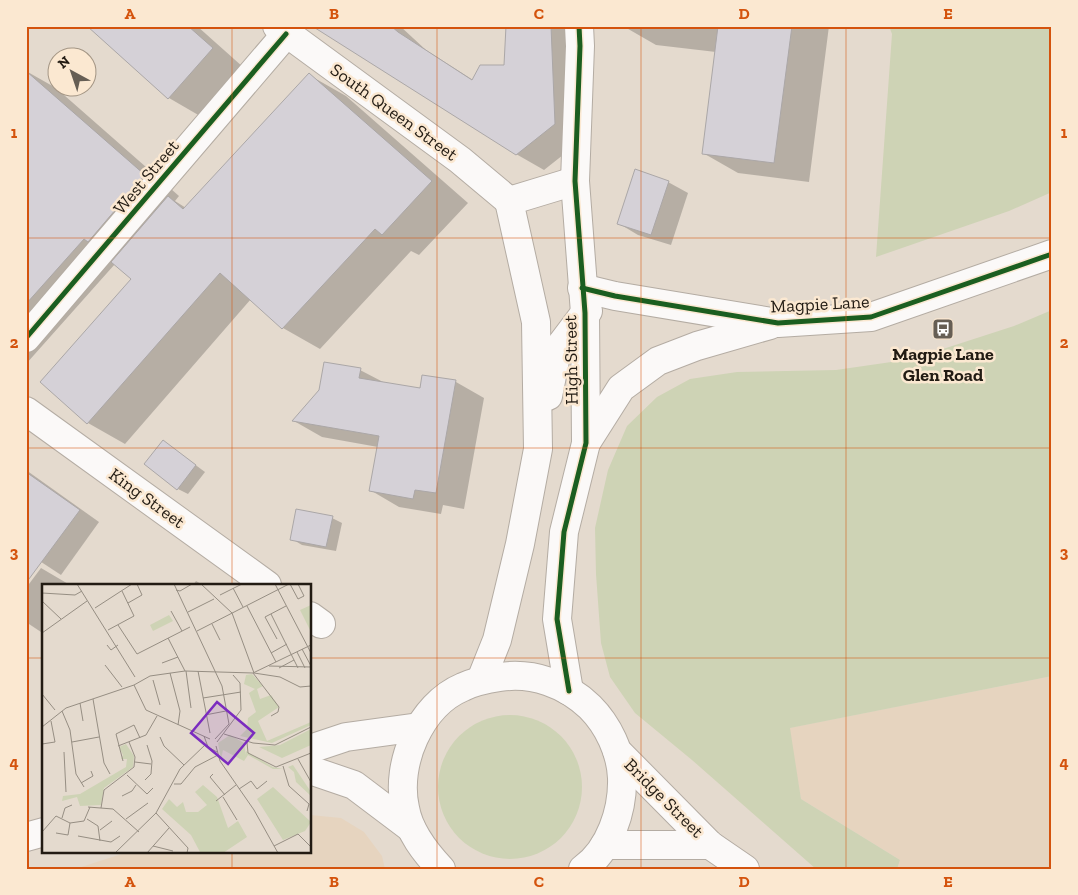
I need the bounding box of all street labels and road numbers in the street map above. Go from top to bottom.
street label: South Queen Street [326,59,462,166]
street label: West Street [108,135,184,219]
street label: Magpie Lane [770,290,870,318]
street label: High Street [559,315,583,405]
street label: King Street [105,463,189,533]
street label: Bridge Street [620,754,708,842]

